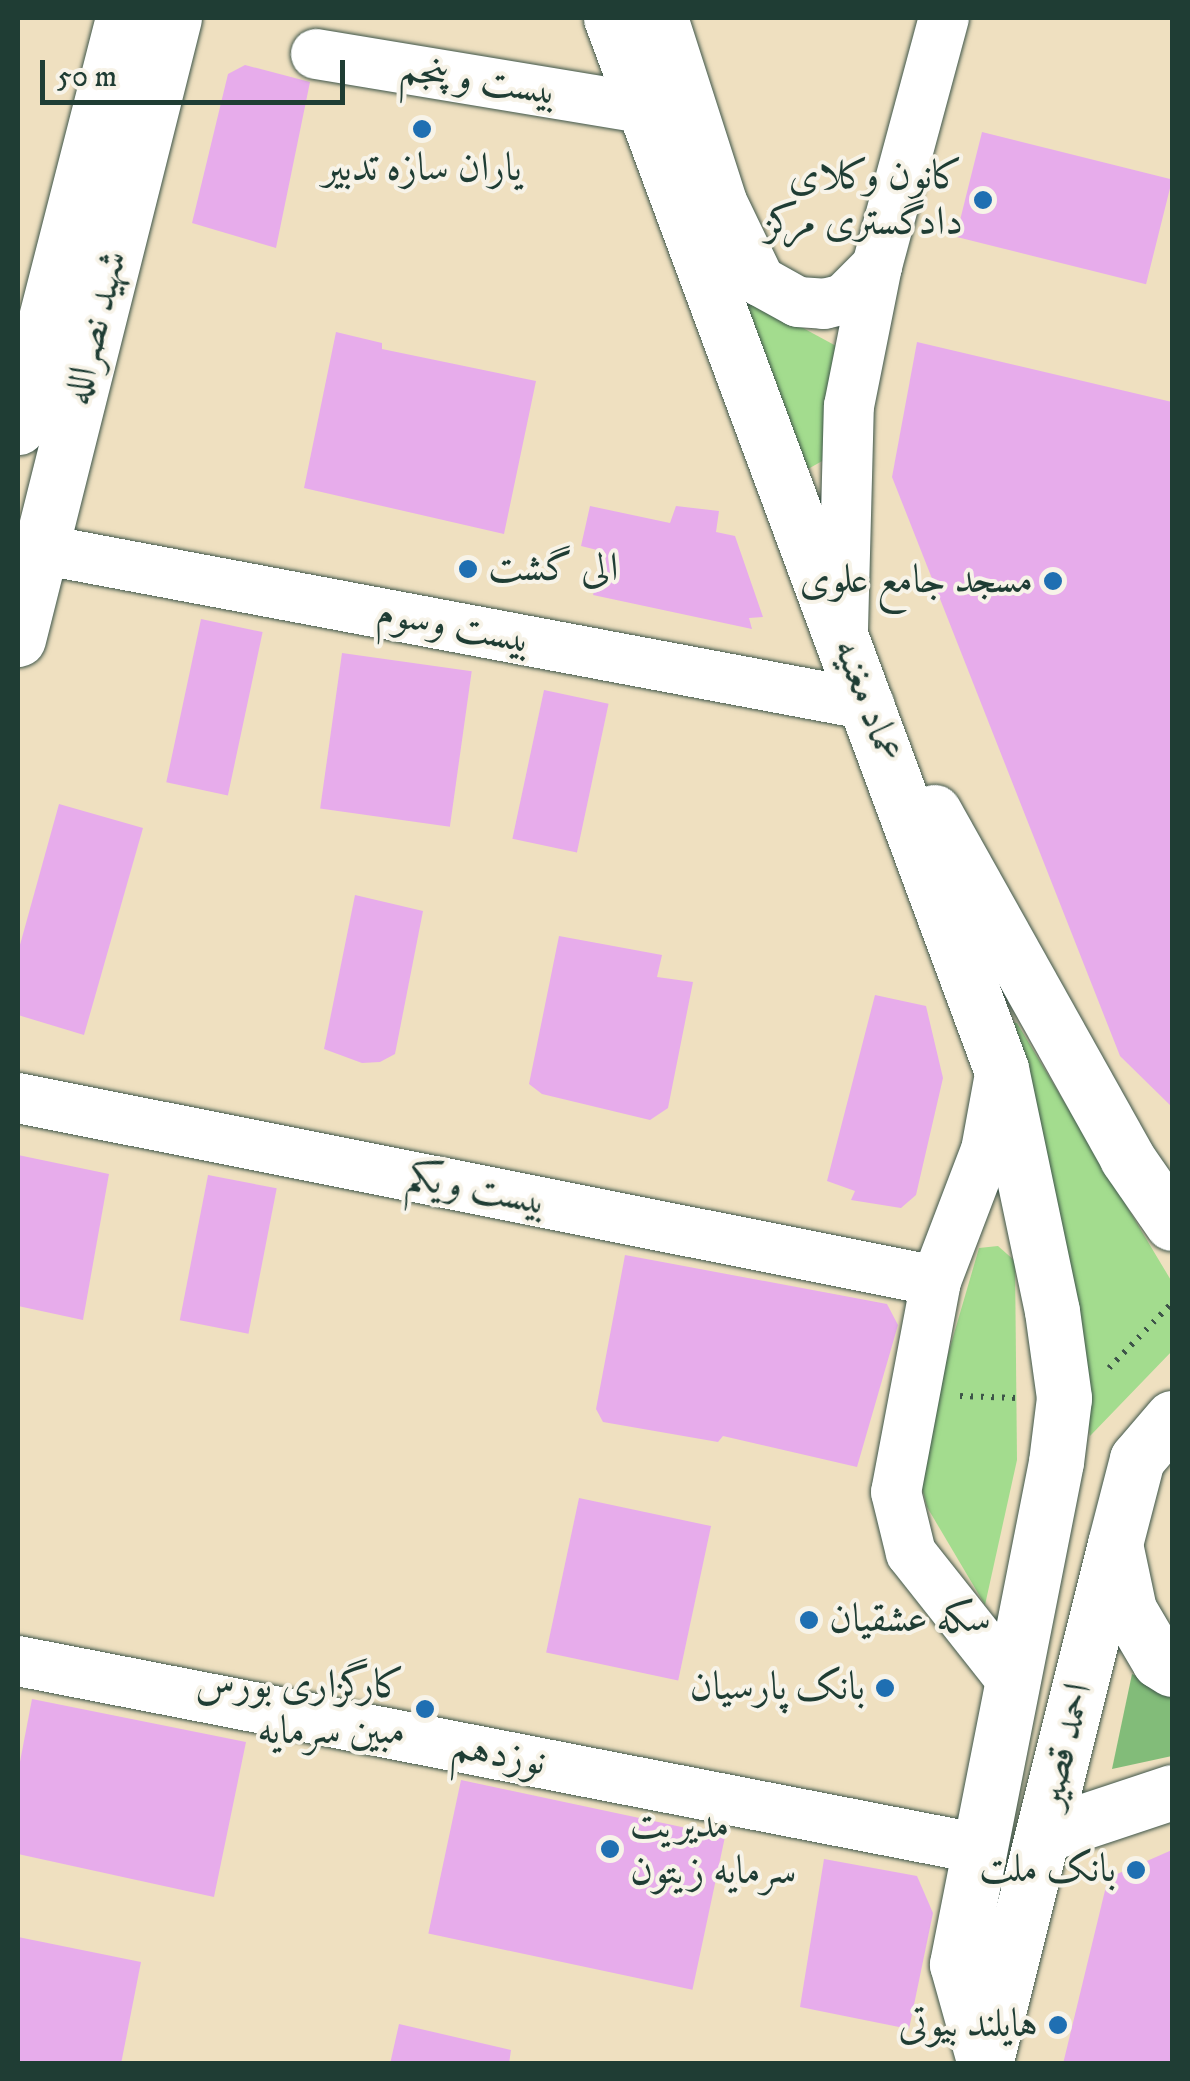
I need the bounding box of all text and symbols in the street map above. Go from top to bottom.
scale bar [45,40,350,102]
street label: بیست و پنجم [397,45,561,117]
text: 50 m [57,59,117,96]
marker: یاران سازه تدبیر [411,118,433,140]
place label: یاران سازه تدبیر [322,145,522,193]
place label: کانون وکلای دادگستری مرکز [765,153,963,247]
marker: کانون وکلای دادگستری مرکز [972,189,994,211]
street label: شهید نصرالله [54,246,138,410]
place label: الی گشت [488,545,618,593]
place label: مسجد جامع علوی [800,557,1033,605]
marker: الی گشت [457,558,479,580]
marker: مسجد جامع علوی [1042,570,1064,592]
street label: بیست وسوم [373,589,535,665]
street label: عماد مغنیه [822,632,912,770]
street label: بیست ویکم [403,1153,551,1227]
place label: سکه عشقیان [829,1596,991,1644]
marker: سکه عشقیان [798,1609,820,1631]
place label: کارگزاری بورس مبین سرمایه [195,1662,405,1756]
place label: بانک پارسیان [690,1664,865,1712]
marker: بانک پارسیان [874,1677,896,1699]
street label: احمد قصیر [1026,1678,1104,1814]
marker: کارگزاری بورس مبین سرمایه [414,1698,436,1720]
street label: نوزدهم [448,1722,550,1788]
place label: مدیریت سرمایه زیتون [630,1802,796,1896]
marker: مدیریت سرمایه زیتون [599,1838,621,1860]
place label: بانک ملت [979,1846,1116,1894]
marker: بانک ملت [1125,1859,1147,1881]
place label: هایلند بیوتی [898,2001,1038,2049]
marker: هایلند بیوتی [1047,2014,1069,2036]

